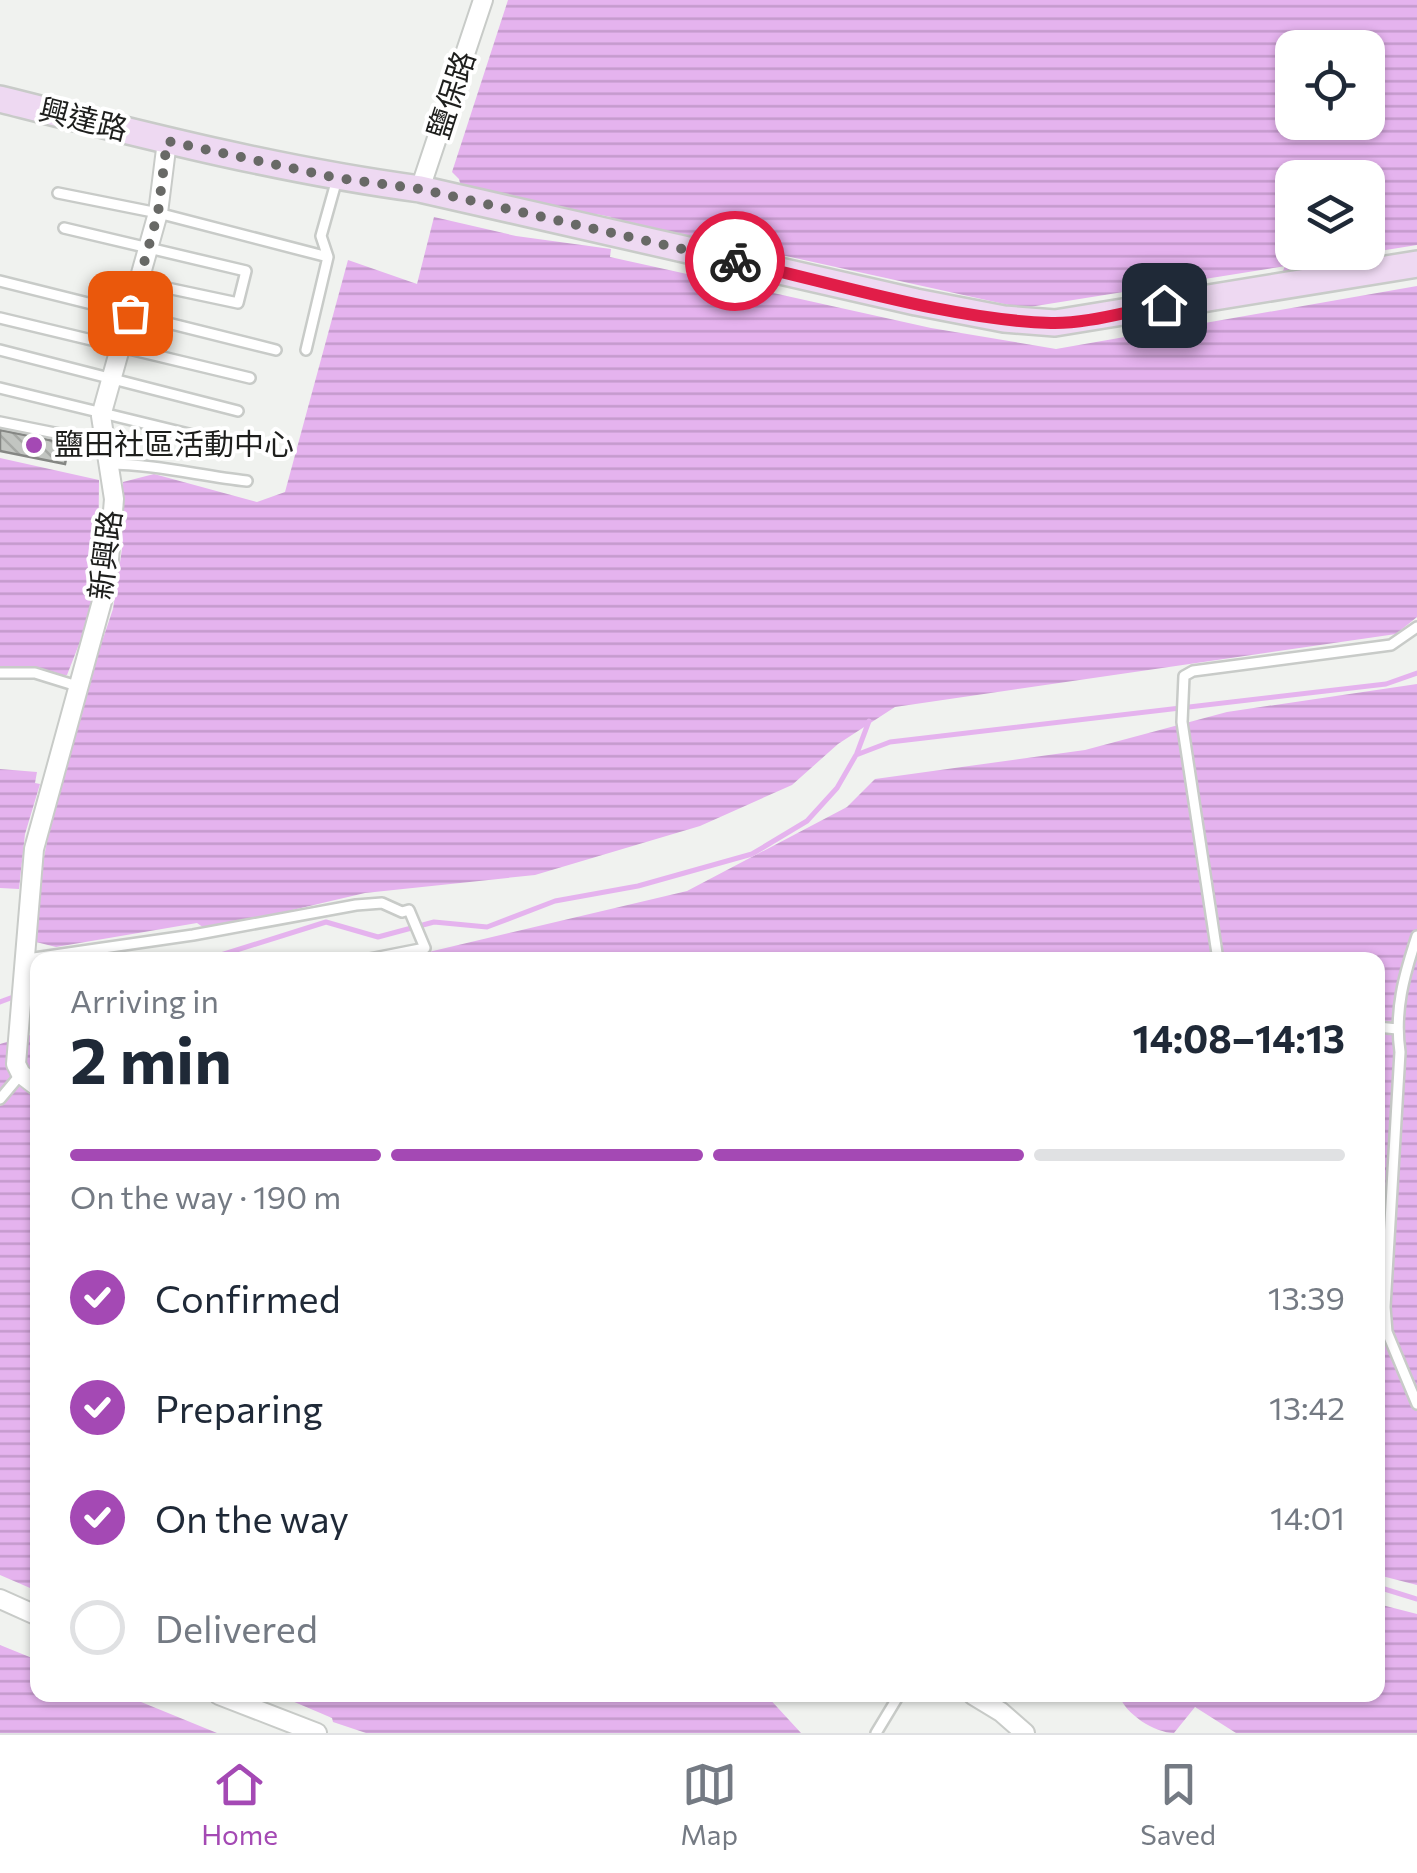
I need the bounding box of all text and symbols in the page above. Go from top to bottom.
map controls [1275,30,1385,270]
button: locate [1275,30,1385,140]
street label: 鹽保路 [418,46,481,143]
street label: 興達路 [35,89,132,146]
button: layers [1275,160,1385,270]
courier [685,211,785,311]
icon: bike [708,234,763,289]
pin [1122,263,1207,348]
pin [88,271,173,356]
icon: home [1137,278,1192,333]
icon: bag [103,286,158,341]
place label: 鹽田社區活動中心 [54,424,294,461]
marker: 鹽田社區活動中心 [23,434,45,456]
street label: 新興路 [80,508,127,602]
text: Arriving in [70,980,219,1020]
text: 14:08–14:13 [1132,1014,1345,1061]
text: 2 min [70,1018,232,1097]
text: On the way · 190 m [70,1176,341,1216]
icon: check [70,1270,125,1325]
text: Confirmed [155,1274,341,1321]
text: 13:39 [1268,1277,1345,1317]
icon: check [70,1380,125,1435]
text: Preparing [155,1384,323,1431]
text: 13:42 [1269,1387,1345,1427]
icon: check [70,1490,125,1545]
text: On the way [155,1494,349,1541]
text: 14:01 [1270,1497,1345,1537]
text: Delivered [155,1604,318,1651]
tab: Home [201,1757,278,1851]
tab: Map [680,1757,738,1851]
tab: Saved [1140,1757,1216,1851]

